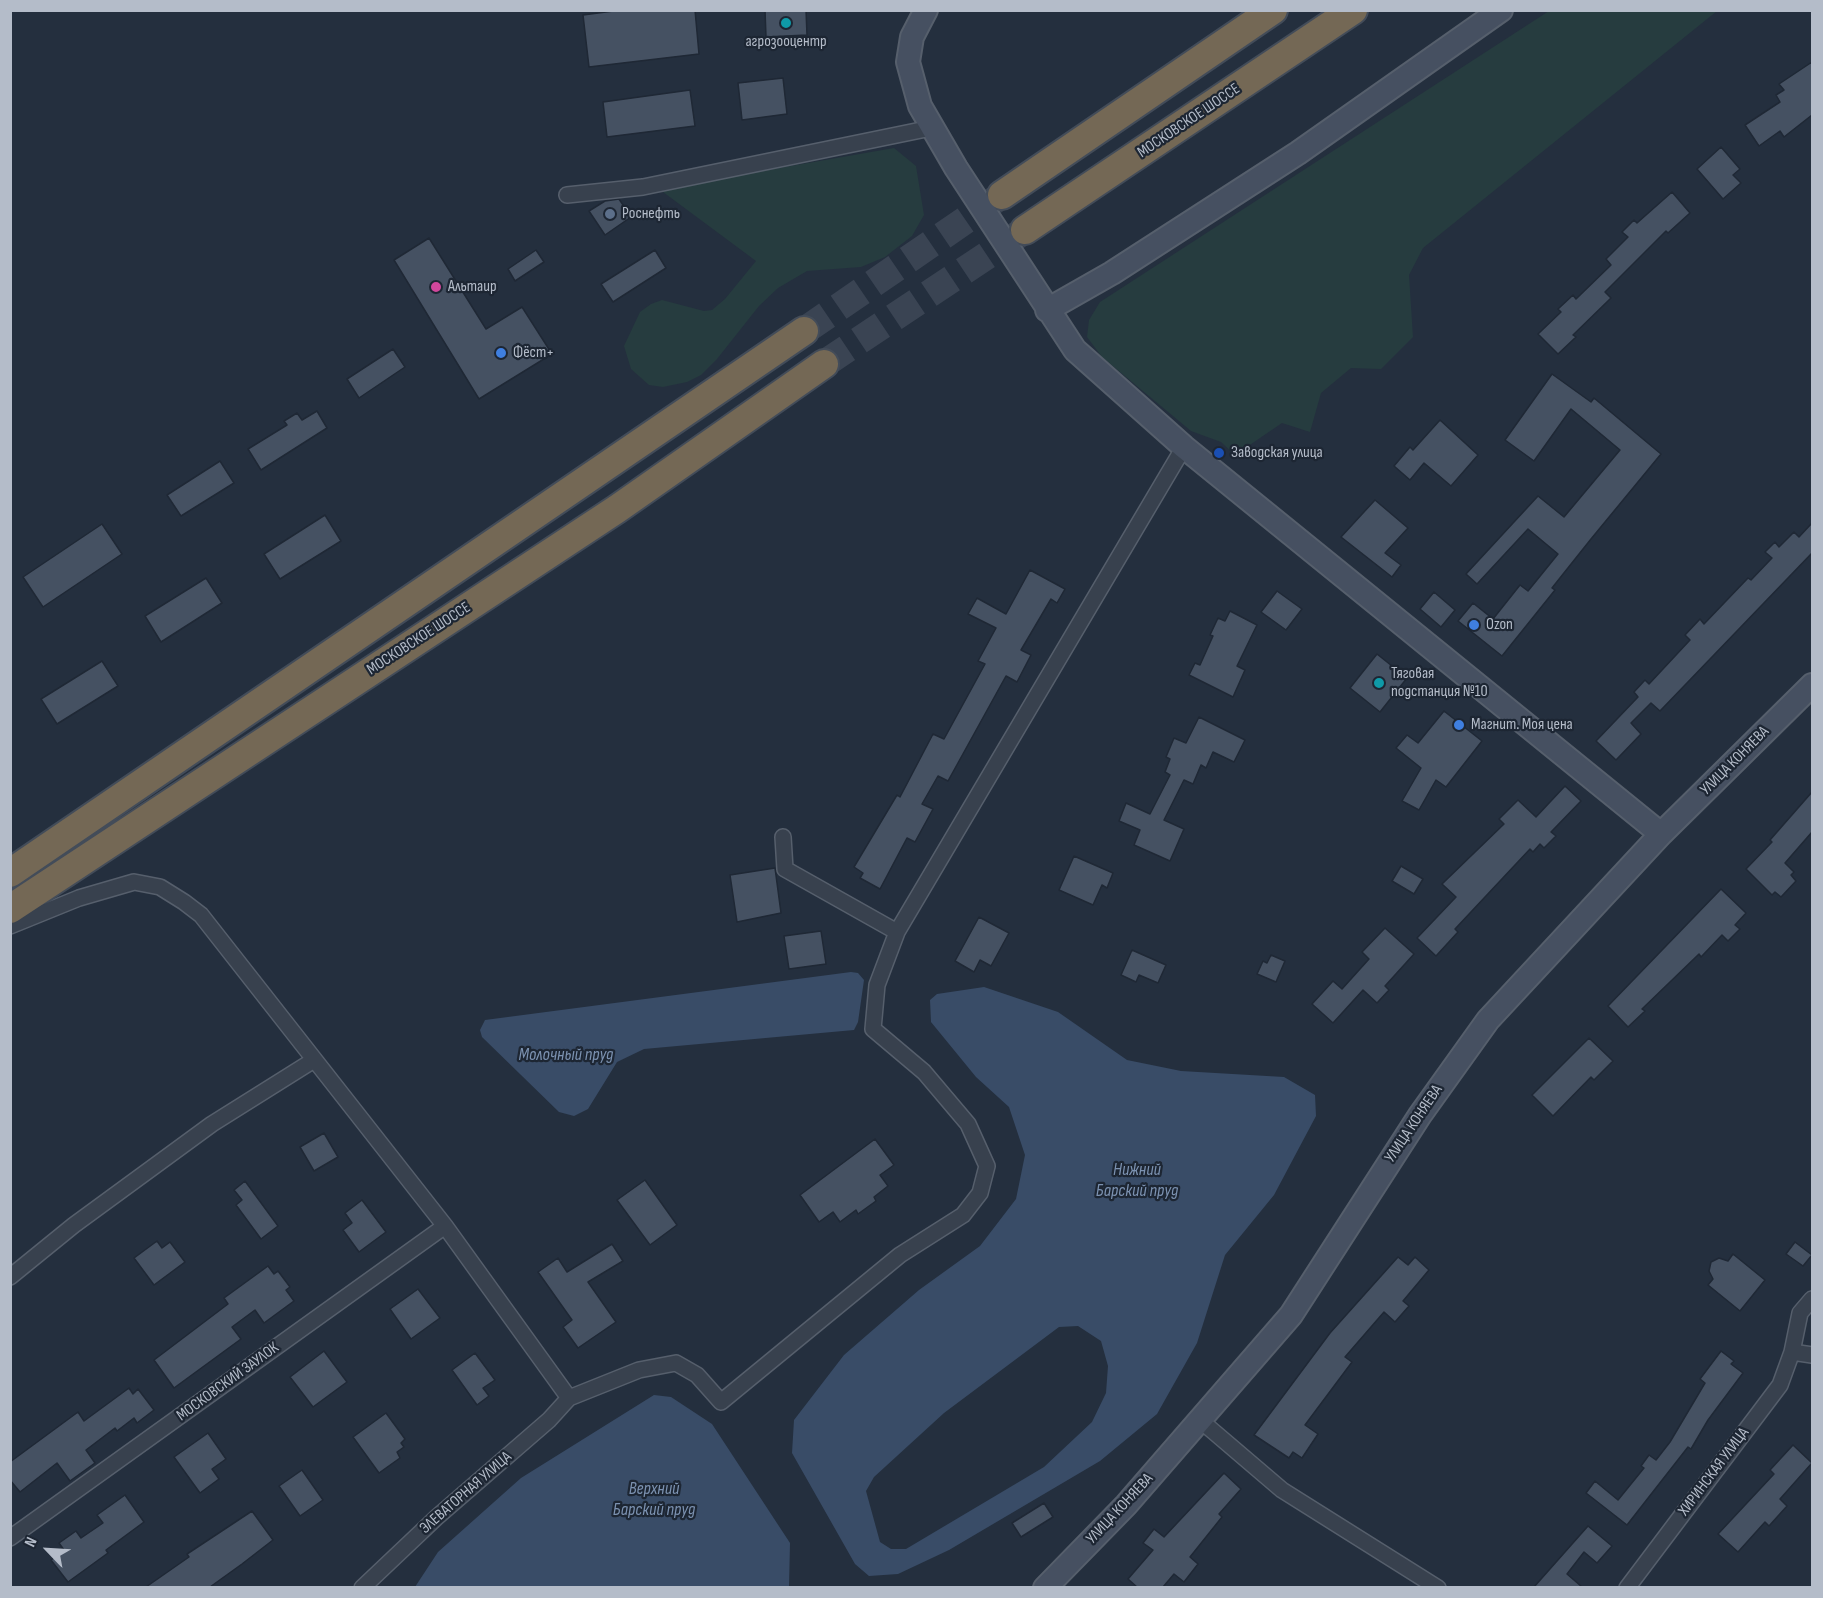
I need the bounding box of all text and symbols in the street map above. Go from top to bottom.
marker: агрозооцентр [779,16,793,30]
place label: агрозооцентр [745,32,827,52]
street label: МОСКОВСКОЕ ШОССЕ [1134,80,1244,162]
place label: Роснефть [622,204,680,224]
marker: Роснефть [603,207,617,221]
place label: Альтаир [448,277,497,297]
marker: Альтаир [429,280,443,294]
place label: Фёст+ [513,343,554,363]
marker: Фёст+ [494,346,508,360]
place label: Заводская улица [1231,443,1323,463]
marker: Заводская улица [1212,446,1226,460]
street label: МОСКОВСКОЕ ШОССЕ [364,598,474,680]
place label: Ozon [1486,615,1513,635]
marker: Ozon [1467,618,1481,632]
place label: Тяговая подстанция №10 [1391,664,1488,702]
marker: Тяговая подстанция №10 [1372,676,1386,690]
place label: Магнит. Моя цена [1471,715,1573,735]
marker: Магнит. Моя цена [1452,718,1466,732]
street label: УЛИЦА КОНЯЕВА [1697,723,1773,799]
water label: Молочный пруд [519,1044,613,1066]
street label: УЛИЦА КОНЯЕВА [1381,1082,1447,1166]
water label: Нижний Барский пруд [1096,1159,1178,1202]
street label: МОСКОВСКИЙ ЗАУЛОК [173,1338,283,1426]
street label: ХИРИНСКАЯ УЛИЦА [1675,1424,1753,1520]
street label: ЭЛЕВАТОРНАЯ УЛИЦА [416,1448,516,1538]
street label: УЛИЦА КОНЯЕВА [1082,1470,1158,1548]
water label: Верхний Барский пруд [613,1478,695,1520]
north arrow [18,1520,78,1580]
text: N [21,1534,42,1550]

